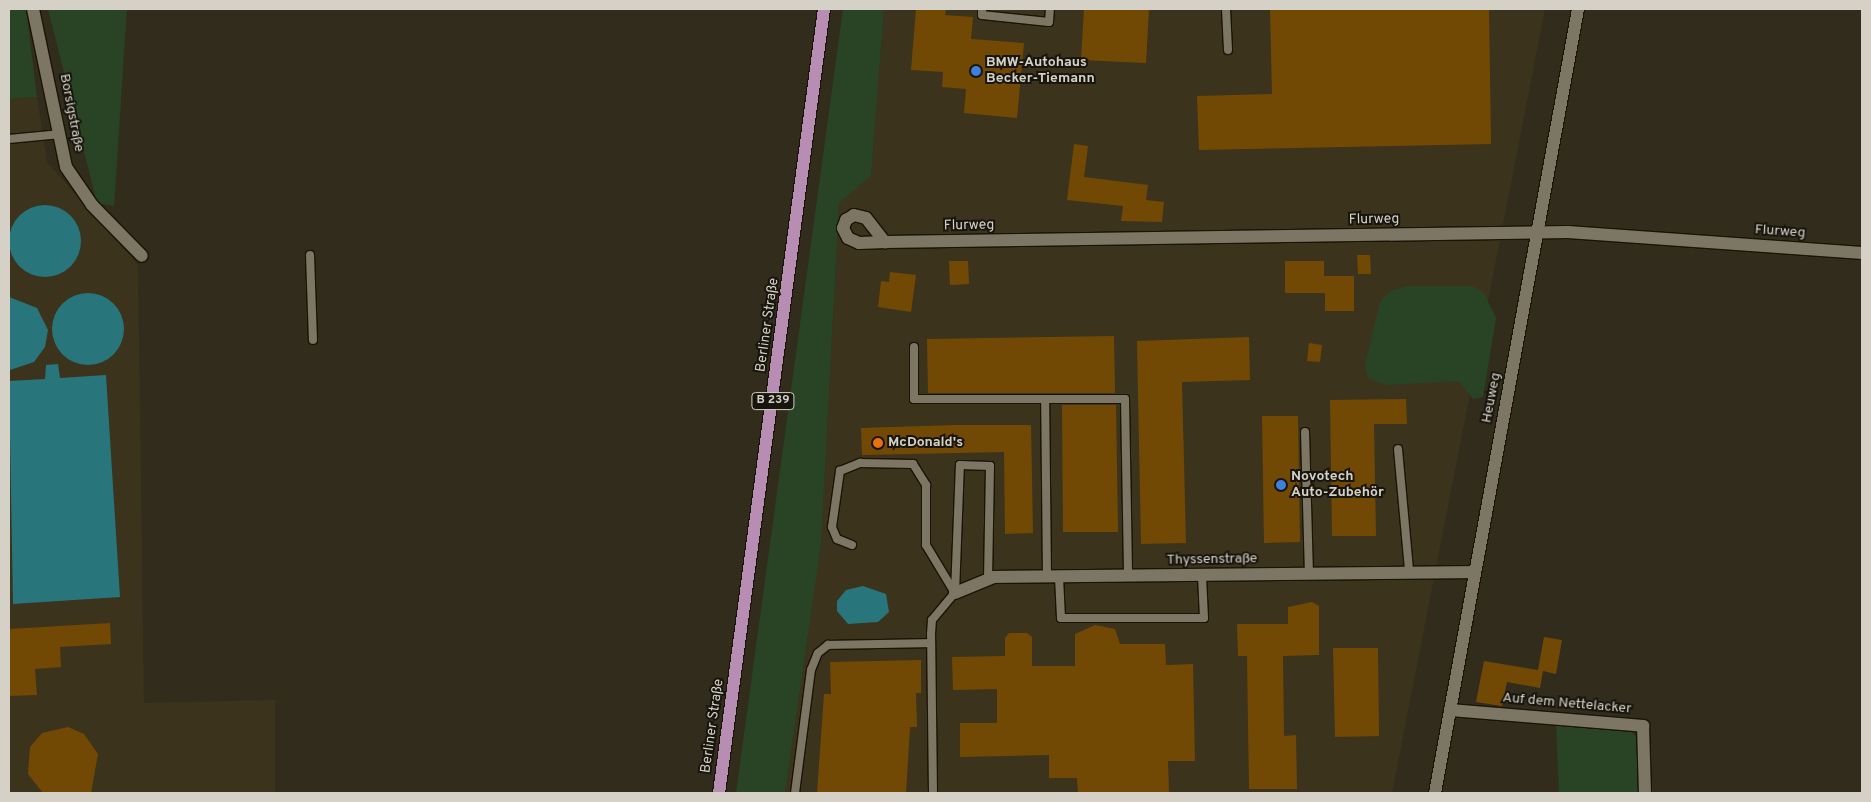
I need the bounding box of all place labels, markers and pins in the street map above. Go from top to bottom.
place label: BMW-Autohaus Becker-Tiemann [986,55,1095,88]
marker: BMW-Autohaus Becker-Tiemann [970,65,982,77]
place label: McDonald's [888,435,963,451]
marker: McDonald's [872,437,884,449]
place label: Novotech Auto-Zubehör [1291,469,1384,502]
marker: Novotech Auto-Zubehör [1275,479,1287,491]

